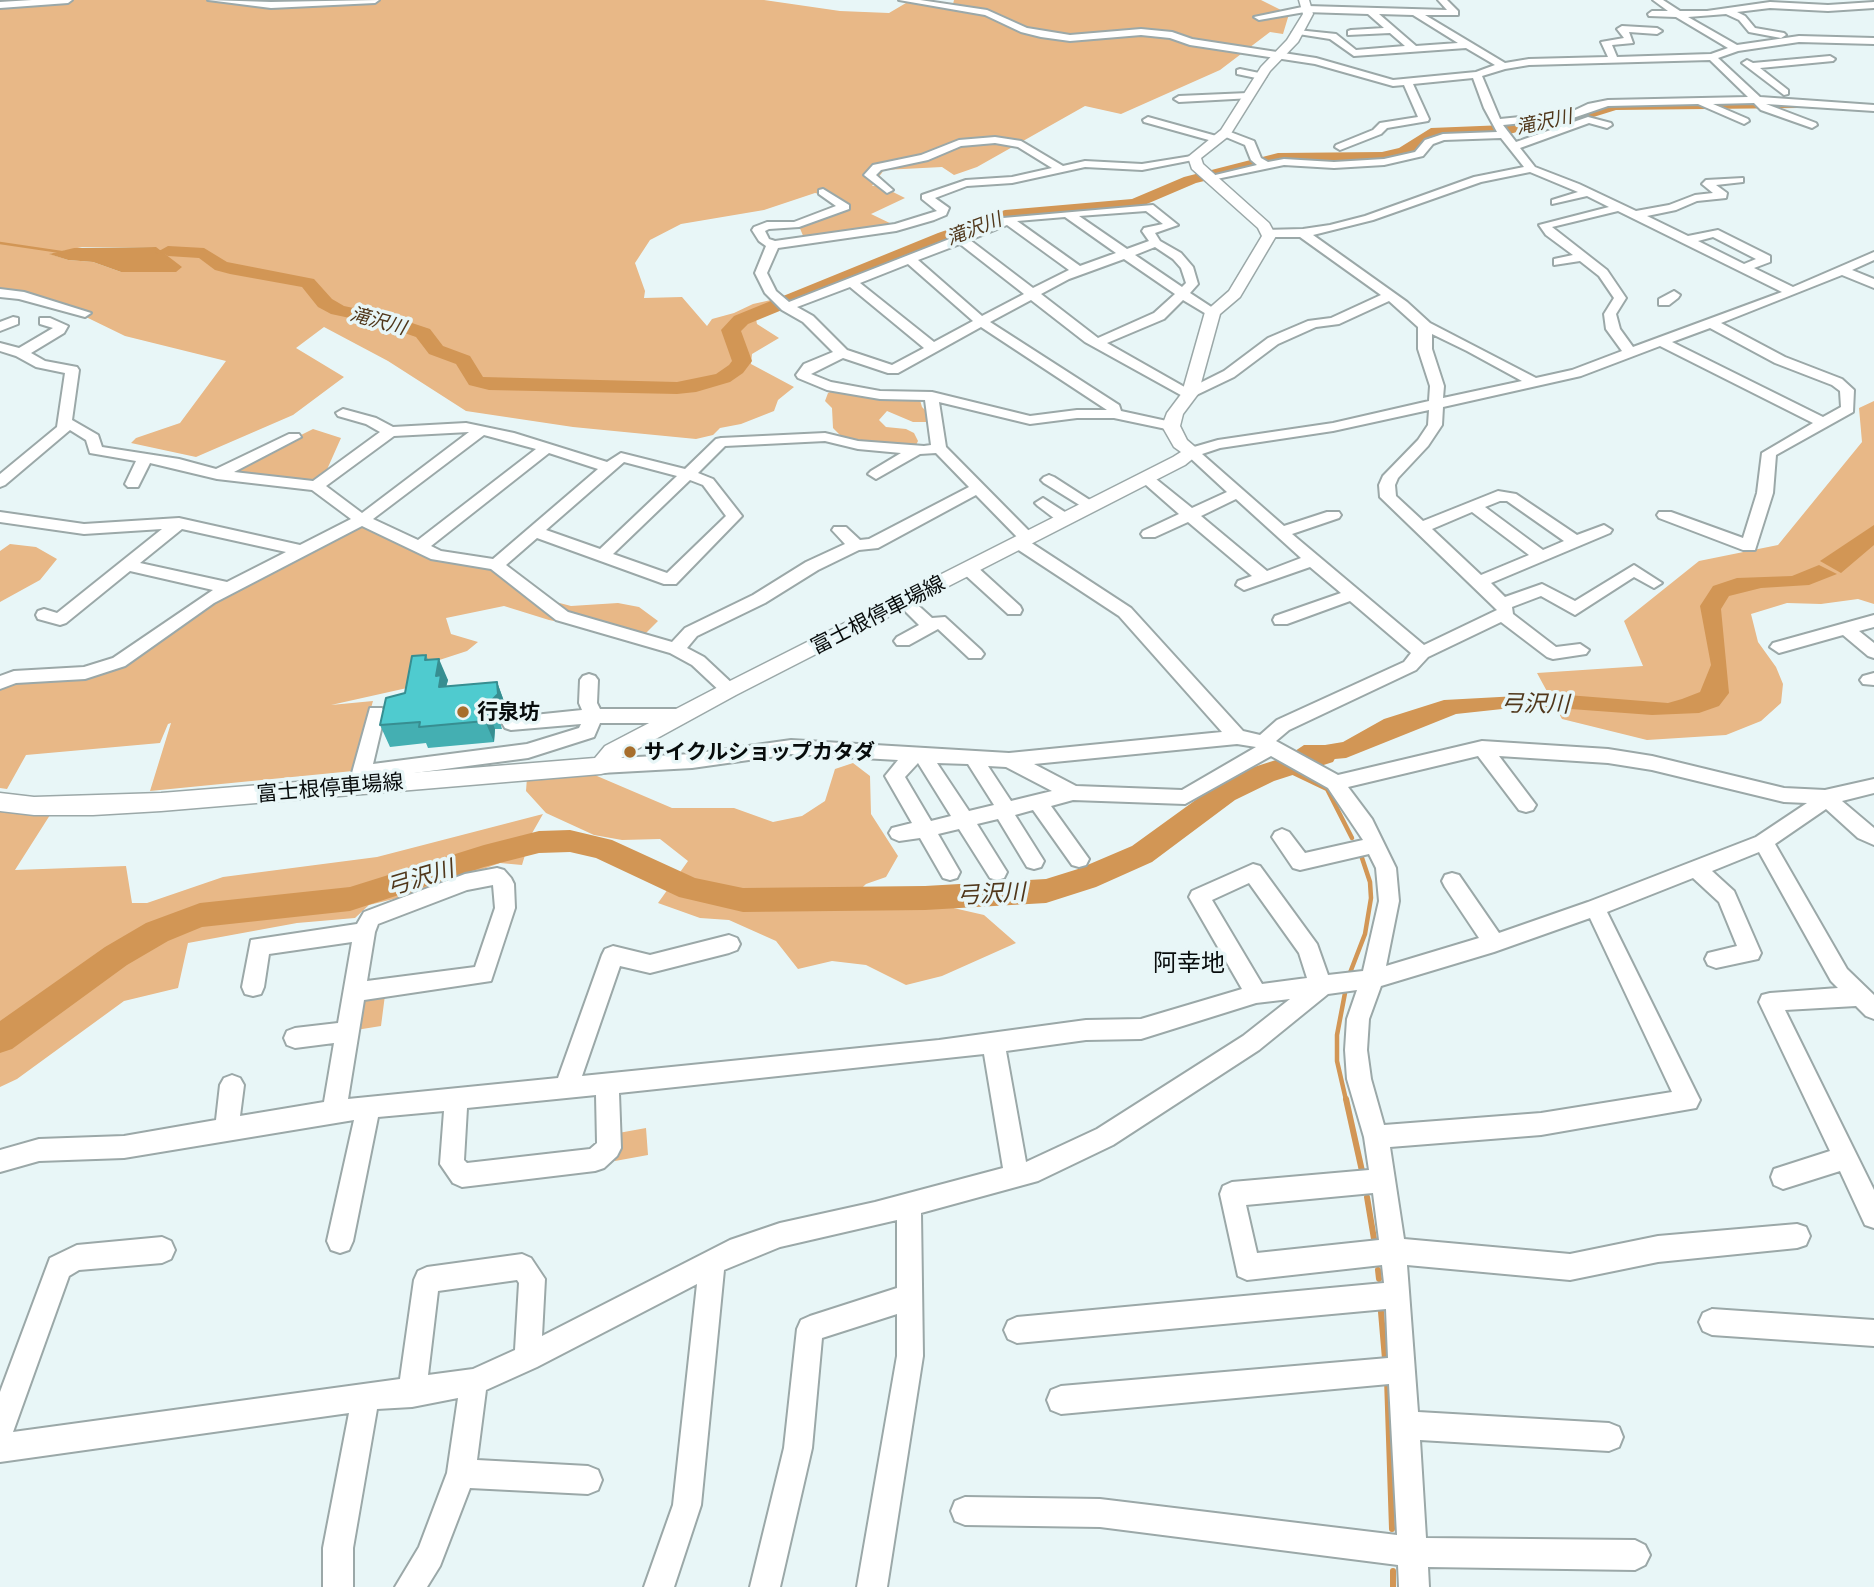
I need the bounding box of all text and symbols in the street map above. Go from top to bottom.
water label: 滝沢川 [1514,105,1574,139]
water label: 滝沢川 [943,208,1005,250]
water label: 滝沢川 [348,303,408,339]
street label: 富士根停車場線 [807,570,949,660]
water label: 弓沢川 [1500,690,1570,718]
place label: 行泉坊 [477,699,540,725]
marker: 行泉坊 [455,704,471,720]
place label: サイクルショップカタダ [644,739,875,765]
marker: サイクルショップカタダ [622,744,638,760]
street label: 富士根停車場線 [256,769,404,807]
water label: 弓沢川 [383,855,457,901]
water label: 弓沢川 [956,878,1026,910]
district label: 阿幸地 [1153,949,1225,977]

